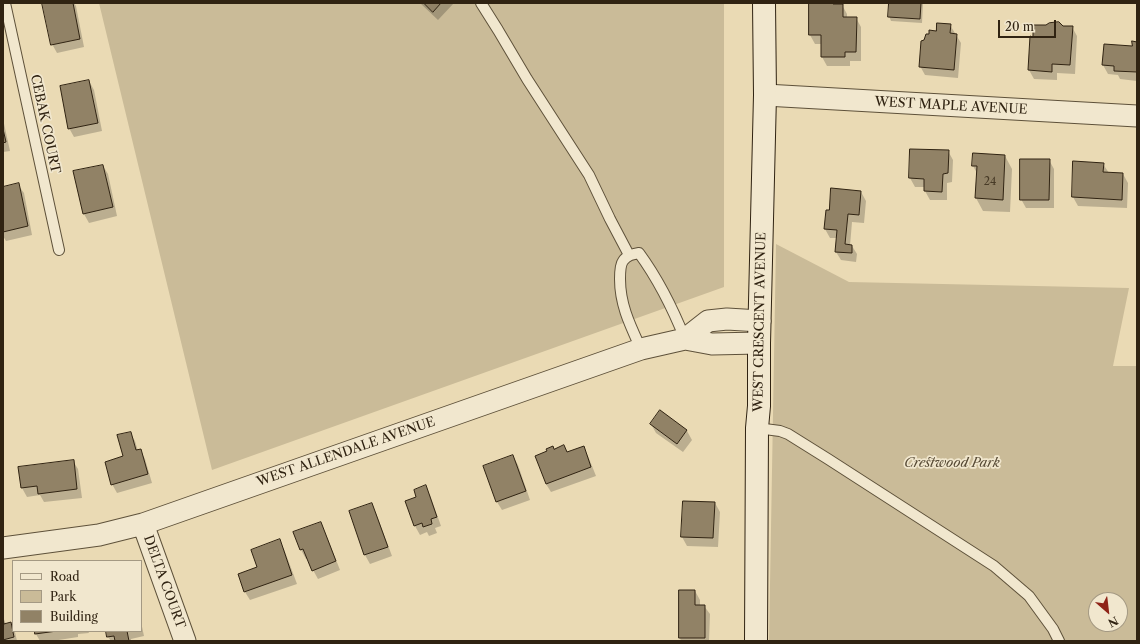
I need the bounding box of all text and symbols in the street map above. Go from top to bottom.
scale bar [1000,12,1058,38]
text: 20 m [1005,19,1034,34]
street label: CEBAK COURT [27,73,63,175]
street label: WEST MAPLE AVENUE [874,94,1028,118]
house number: 24 [984,175,996,189]
street label: WEST CRESCENT AVENUE [751,232,769,412]
street label: WEST ALLENDALE AVENUE [255,414,437,490]
park label: Crestwood Park [904,455,1000,471]
street label: DELTA COURT [140,533,188,631]
legend [12,560,142,632]
text: Road [50,569,80,584]
text: Park [50,589,76,604]
north arrow [1088,592,1128,632]
text: Building [50,609,98,624]
text: N [1106,613,1121,630]

